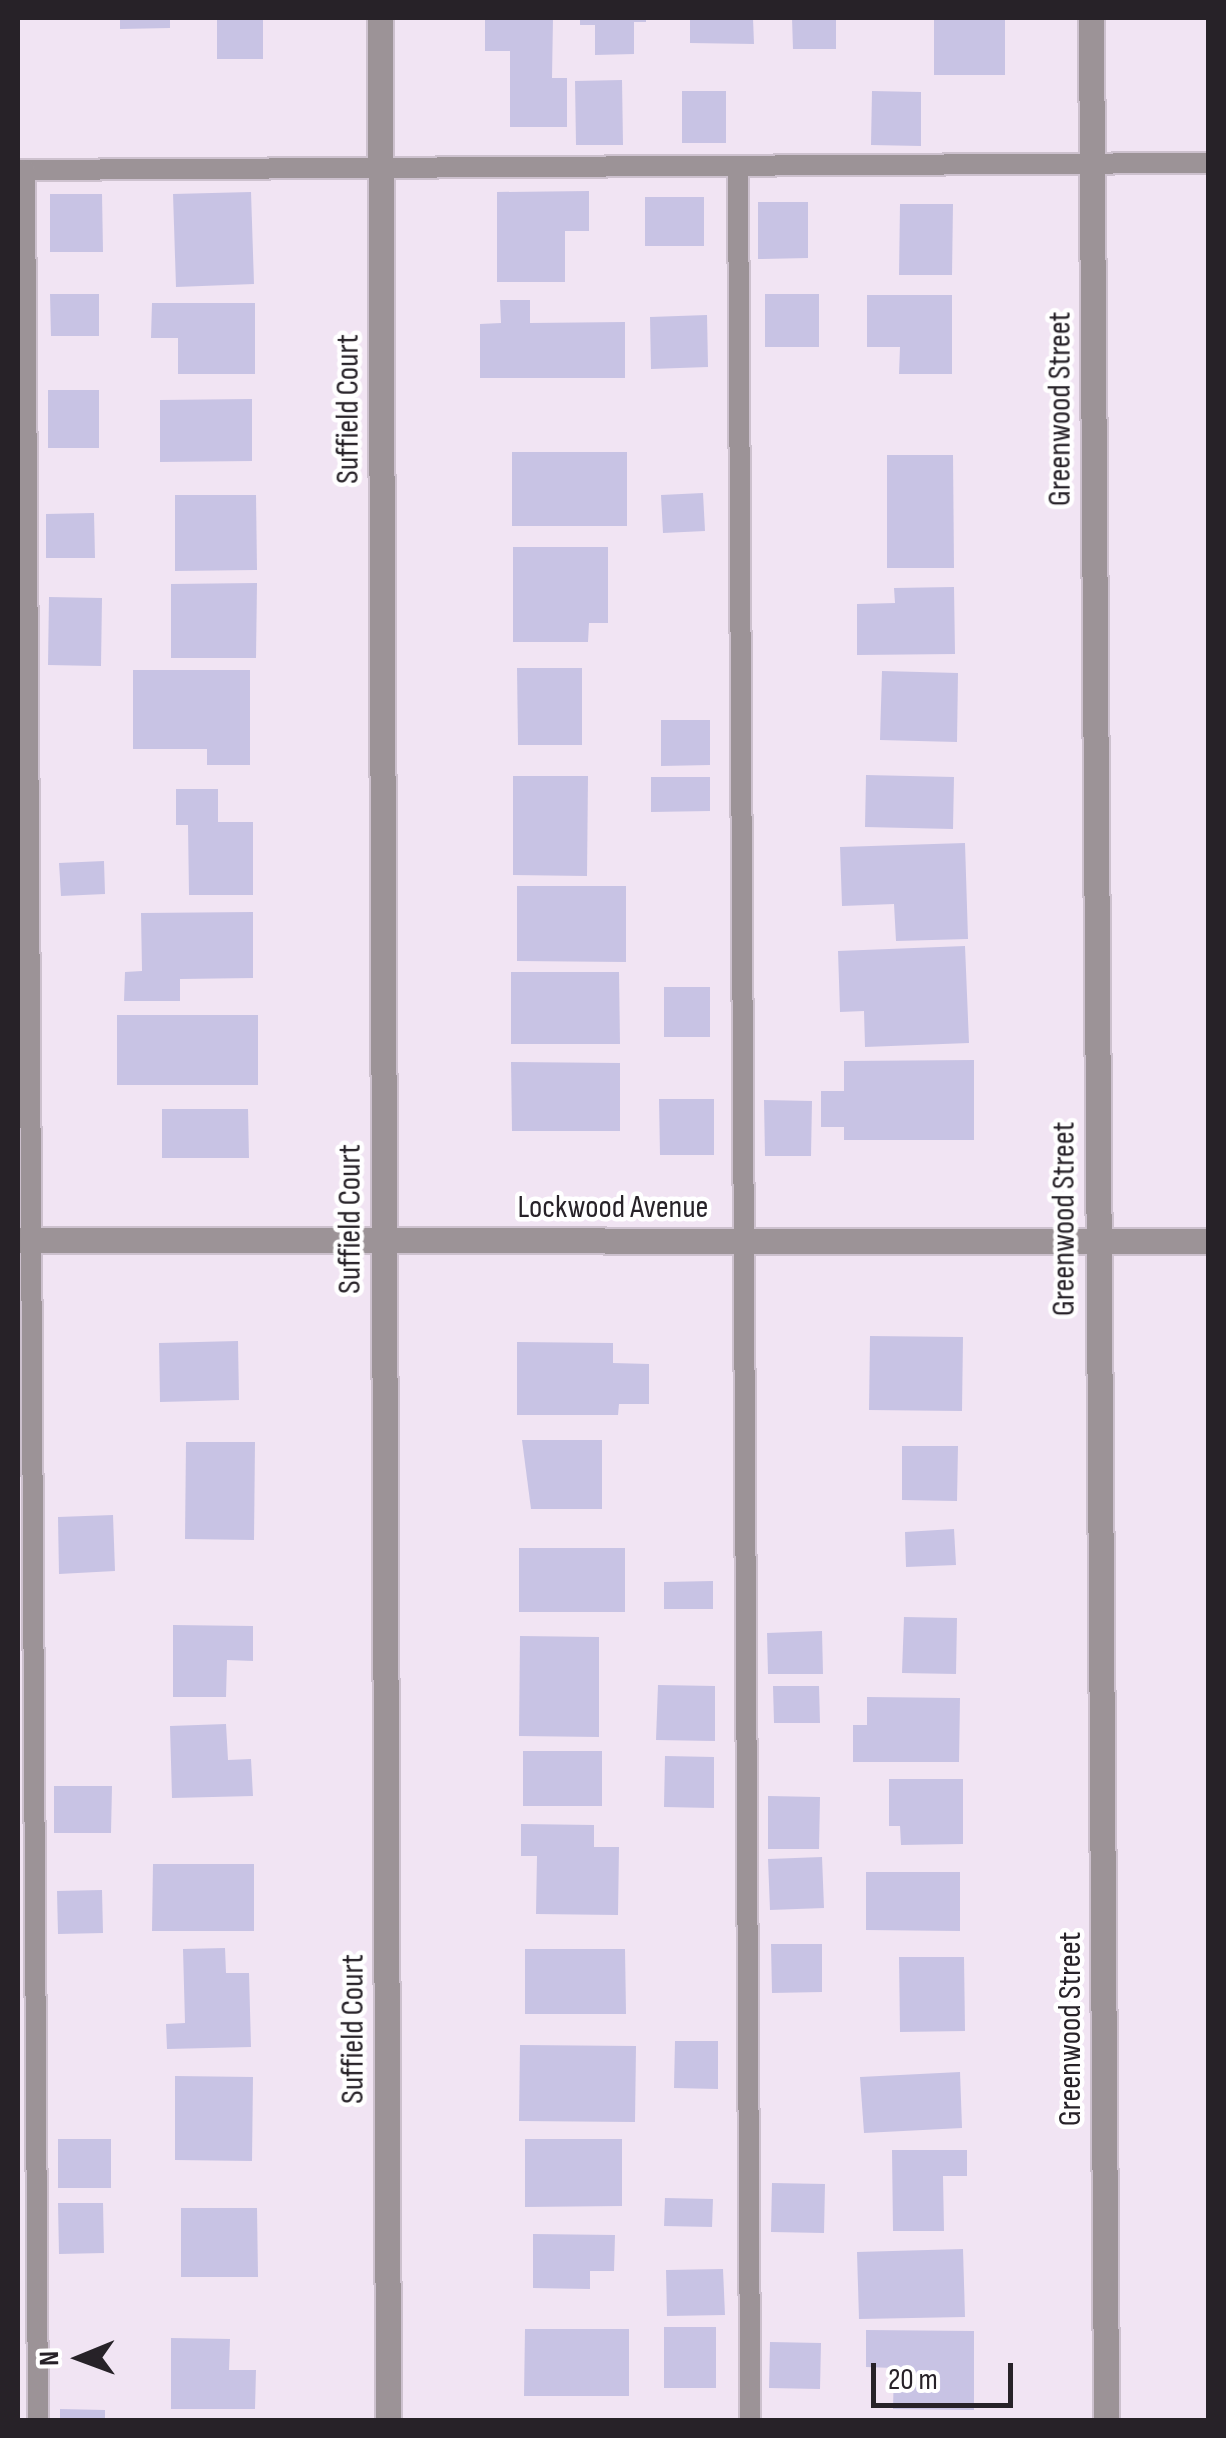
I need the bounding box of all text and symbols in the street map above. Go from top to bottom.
street label: Greenwood Street [1042,312,1080,506]
street label: Suffield Court [330,334,368,484]
street label: Greenwood Street [1046,1122,1084,1316]
street label: Suffield Court [332,1144,370,1294]
street label: Lockwood Avenue [518,1189,708,1227]
street label: Greenwood Street [1052,1932,1090,2126]
street label: Suffield Court [335,1954,373,2104]
north arrow [30,2308,130,2408]
scale bar [876,2343,1018,2405]
text: N [33,2351,66,2366]
text: 20 m [888,2362,938,2398]

